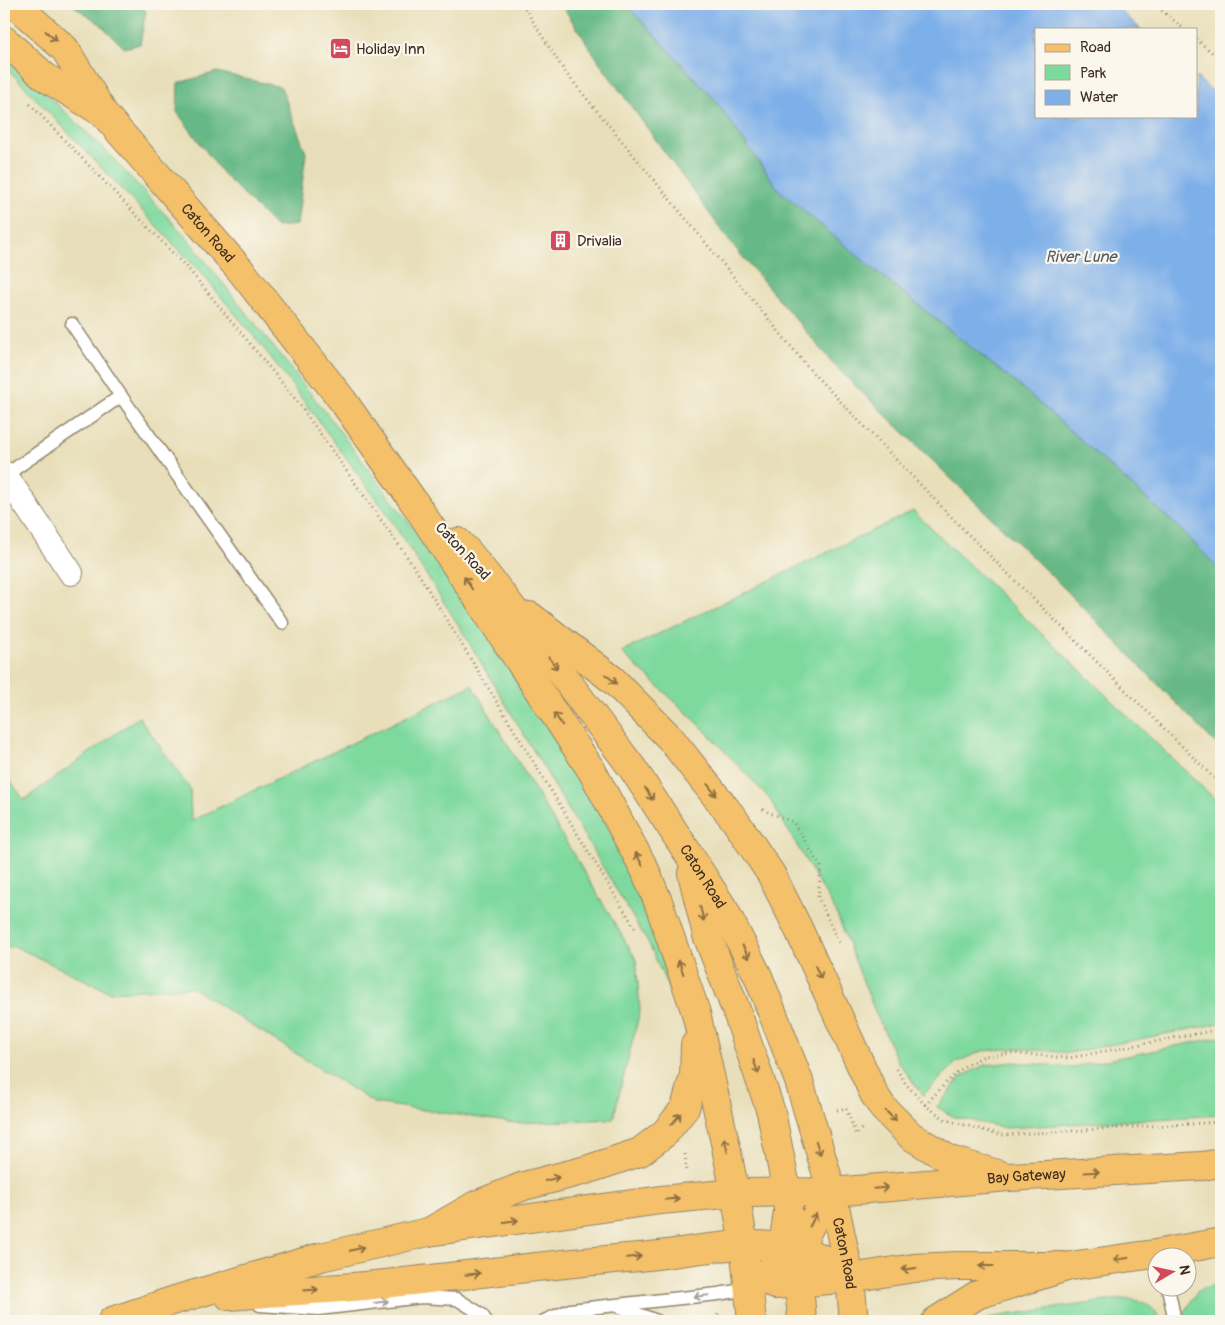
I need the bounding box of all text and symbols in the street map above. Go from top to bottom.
legend [1035,28,1198,118]
one-way arrow [45,30,58,42]
hotel icon: Holiday Inn [328,37,352,61]
text: Road [1080,38,1111,57]
place label: Holiday Inn [356,40,425,59]
text: Park [1080,64,1107,83]
text: Water [1080,88,1119,107]
street label: Caton Road [176,200,239,267]
building icon: Drivalia [549,229,573,253]
place label: Drivalia [577,232,622,251]
water label: River Lune [1046,247,1119,267]
street label: Caton Road [431,518,494,584]
one-way arrow [463,577,473,591]
one-way arrow [548,656,558,670]
one-way arrow [604,673,617,684]
one-way arrow [553,712,563,726]
one-way arrow [706,783,717,796]
one-way arrow [644,786,654,800]
street label: Caton Road [675,841,730,912]
one-way arrow [634,852,644,867]
one-way arrow [698,906,707,922]
one-way arrow [741,945,751,960]
one-way arrow [675,960,685,976]
one-way arrow [814,964,824,979]
one-way arrow [752,1059,761,1075]
one-way arrow [885,1110,898,1122]
one-way arrow [670,1113,681,1126]
one-way arrow [721,1137,730,1153]
one-way arrow [814,1140,824,1156]
street label: Bay Gateway [986,1165,1067,1189]
one-way arrow [1084,1168,1100,1177]
one-way arrow [544,1173,560,1183]
one-way arrow [872,1183,888,1192]
one-way arrow [663,1194,679,1204]
one-way arrow [809,1212,819,1227]
one-way arrow [502,1216,518,1226]
street label: Caton Road [828,1216,860,1290]
one-way arrow [348,1244,364,1253]
north arrow [1148,1248,1198,1298]
one-way arrow [626,1253,642,1262]
one-way arrow [1114,1254,1130,1264]
one-way arrow [979,1261,995,1271]
one-way arrow [902,1264,918,1274]
text: N [1175,1264,1193,1276]
one-way arrow [465,1269,481,1279]
one-way arrow [303,1285,319,1294]
one-way arrow [693,1291,709,1301]
one-way arrow [373,1297,389,1307]

